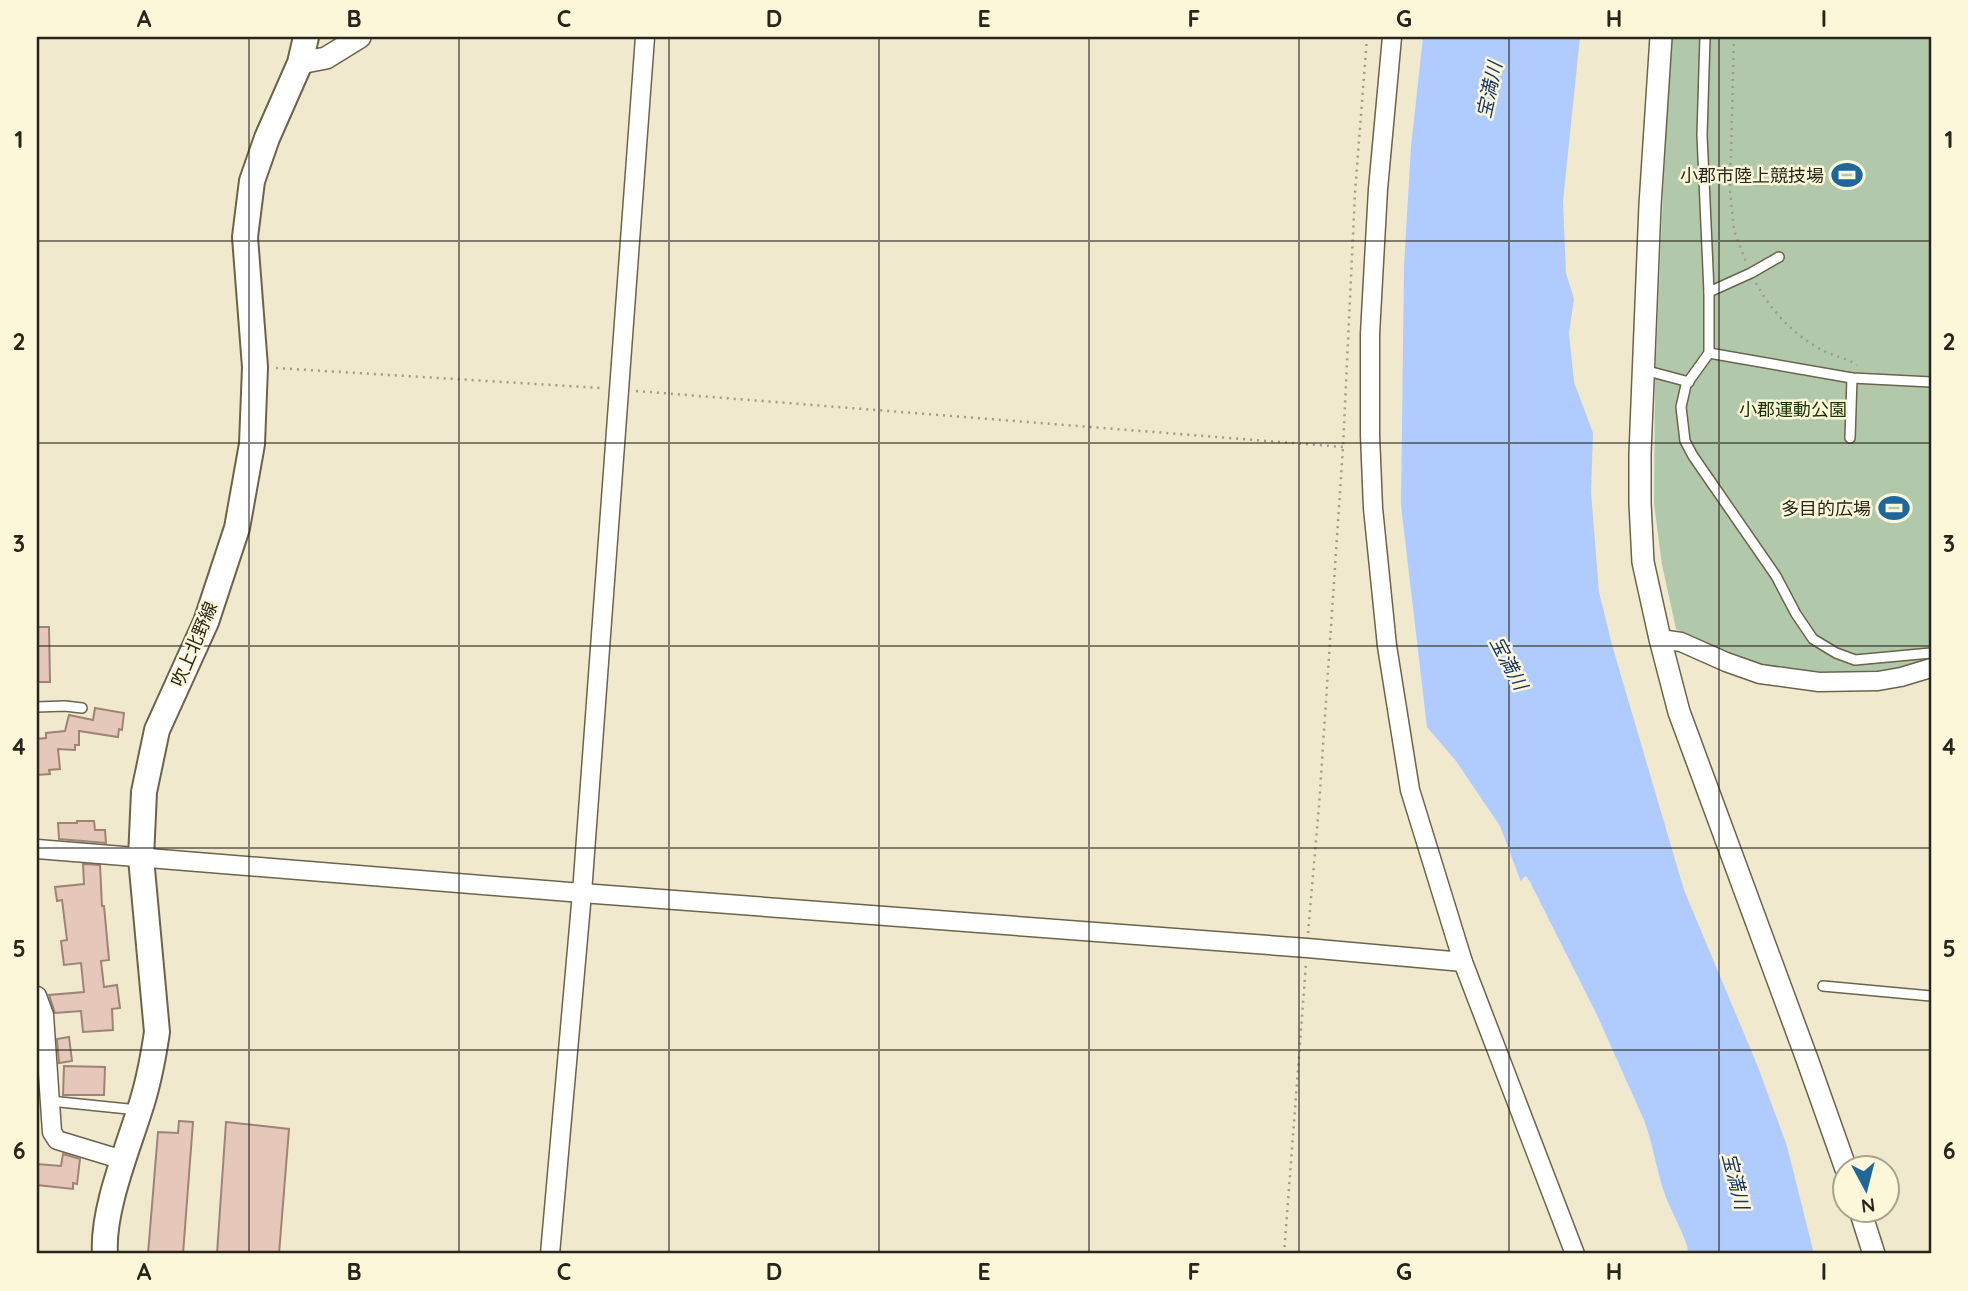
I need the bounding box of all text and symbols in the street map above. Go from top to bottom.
text: A [137,4,152,33]
text: B [346,4,362,33]
text: C [557,4,571,33]
text: D [766,4,782,33]
text: E [977,4,991,33]
text: F [1188,4,1200,33]
text: G [1396,4,1412,33]
text: H [1606,4,1622,33]
text: I [1821,4,1827,33]
water label: 宝満川 [1471,58,1507,120]
text: 1 [15,125,23,154]
text: 1 [1945,125,1953,154]
sports icon: 小郡市陸上競技場 [1830,158,1864,192]
place label: 小郡市陸上競技場 [1680,164,1824,187]
text: 2 [12,327,26,356]
text: 2 [1942,327,1956,356]
park label: 小郡運動公園 [1739,398,1847,421]
sports icon: 多目的広場 [1877,491,1911,525]
place label: 多目的広場 [1781,497,1871,520]
text: 3 [13,529,25,558]
text: 3 [1943,529,1955,558]
street label: 吹上北野線 [166,598,222,690]
water label: 宝満川 [1485,632,1534,696]
text: 4 [12,732,26,761]
text: 4 [1942,732,1956,761]
text: 5 [12,934,26,963]
text: 5 [1942,934,1956,963]
text: 6 [13,1136,25,1165]
text: 6 [1943,1136,1955,1165]
water label: 宝満川 [1717,1150,1755,1213]
north arrow [1832,1154,1902,1224]
text: N [1860,1193,1876,1219]
text: A [137,1257,152,1286]
text: B [346,1257,362,1286]
text: C [557,1257,571,1286]
text: D [766,1257,782,1286]
text: E [977,1257,991,1286]
text: F [1188,1257,1200,1286]
text: G [1396,1257,1412,1286]
text: H [1606,1257,1622,1286]
text: I [1821,1257,1827,1286]

